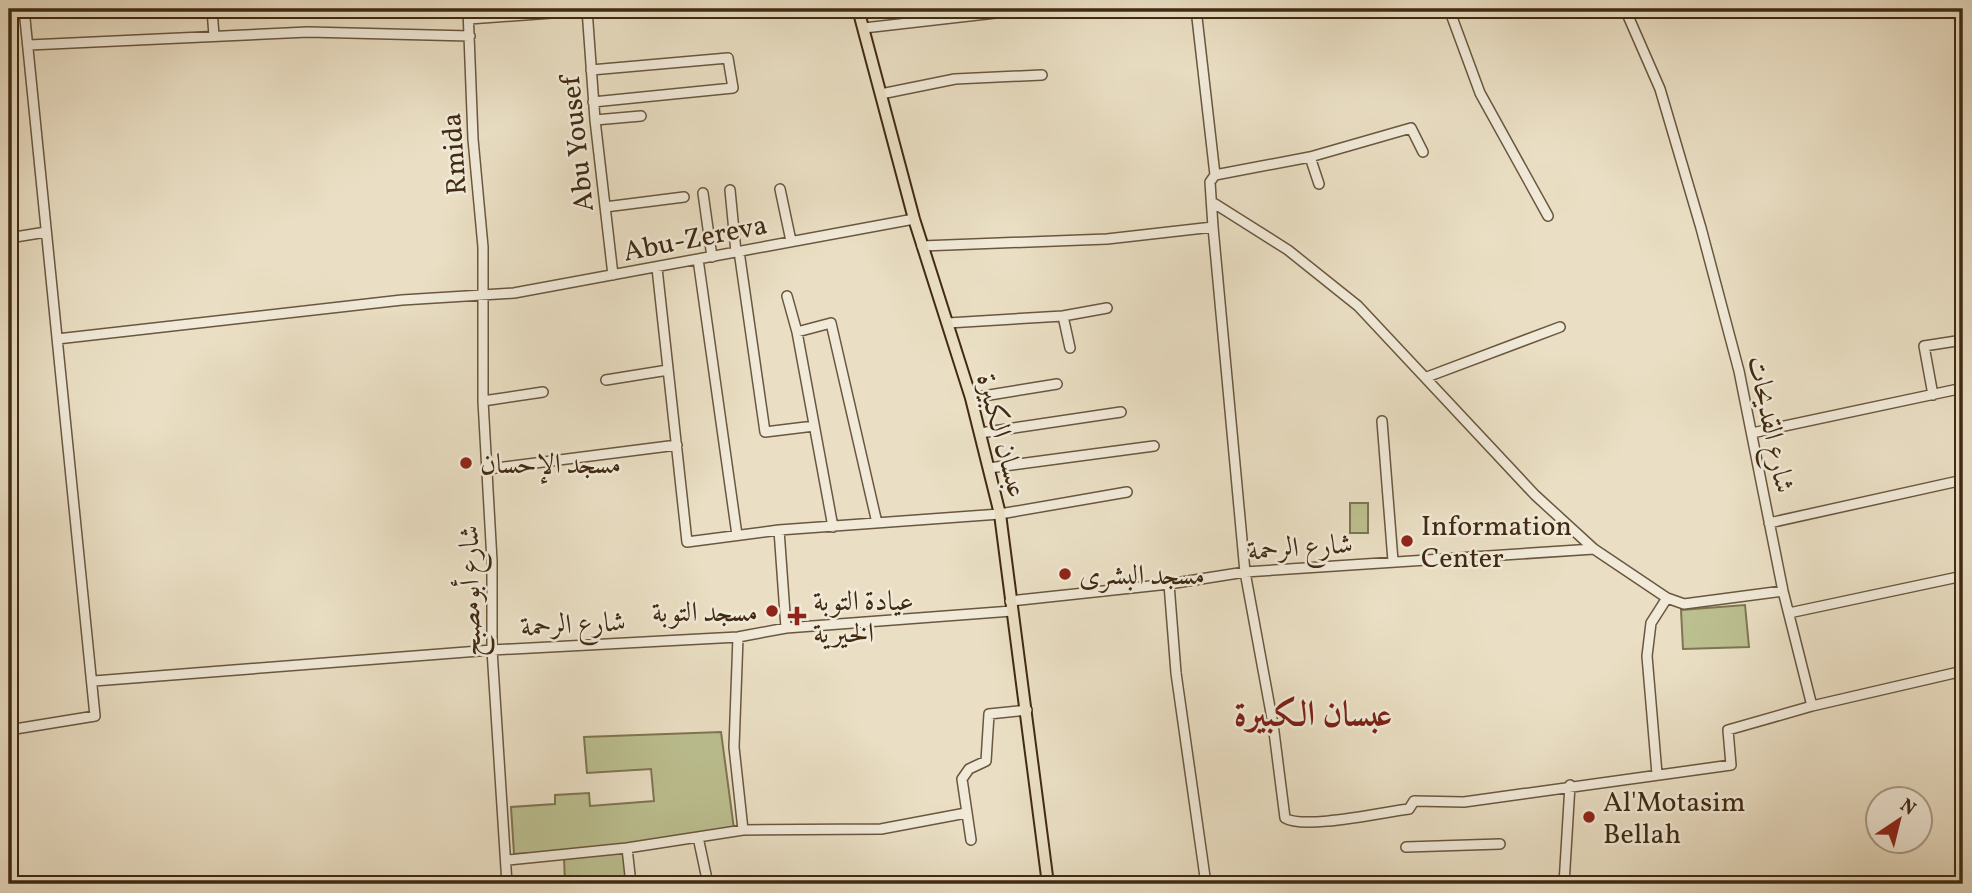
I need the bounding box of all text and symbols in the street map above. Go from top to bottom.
street label: Abu Yousef [552,72,605,214]
street label: Rmida [433,112,478,196]
street label: Abu-Zereva [620,206,771,273]
street label: شارع القديحات [1734,352,1803,497]
street label: عبسان الكبيرة [965,369,1036,502]
place label: مسجد الإحسان [480,446,621,485]
marker: مسجد الإحسان [458,455,474,471]
place label: Information Center [1421,508,1572,579]
street label: شارع أبومصبح [449,525,495,657]
street label: شارع الرحمة [1246,525,1354,574]
marker: Information Center [1399,533,1415,549]
place label: مسجد البشرى [1079,557,1205,596]
marker: مسجد البشرى [1057,566,1073,582]
place label: عيادة التوبة الخيرية [813,583,914,654]
place label: مسجد التوبة [652,594,758,633]
street label: شارع الرحمة [519,603,627,650]
marker: مسجد التوبة [764,603,780,619]
marker: عيادة التوبة الخيرية [787,606,807,626]
district label: عبسان الكبيرة [1234,692,1392,740]
place label: Al'Motasim Bellah [1603,784,1745,855]
north arrow [1864,784,1934,854]
text: N [1894,793,1921,822]
marker: Al'Motasim Bellah [1581,809,1597,825]

